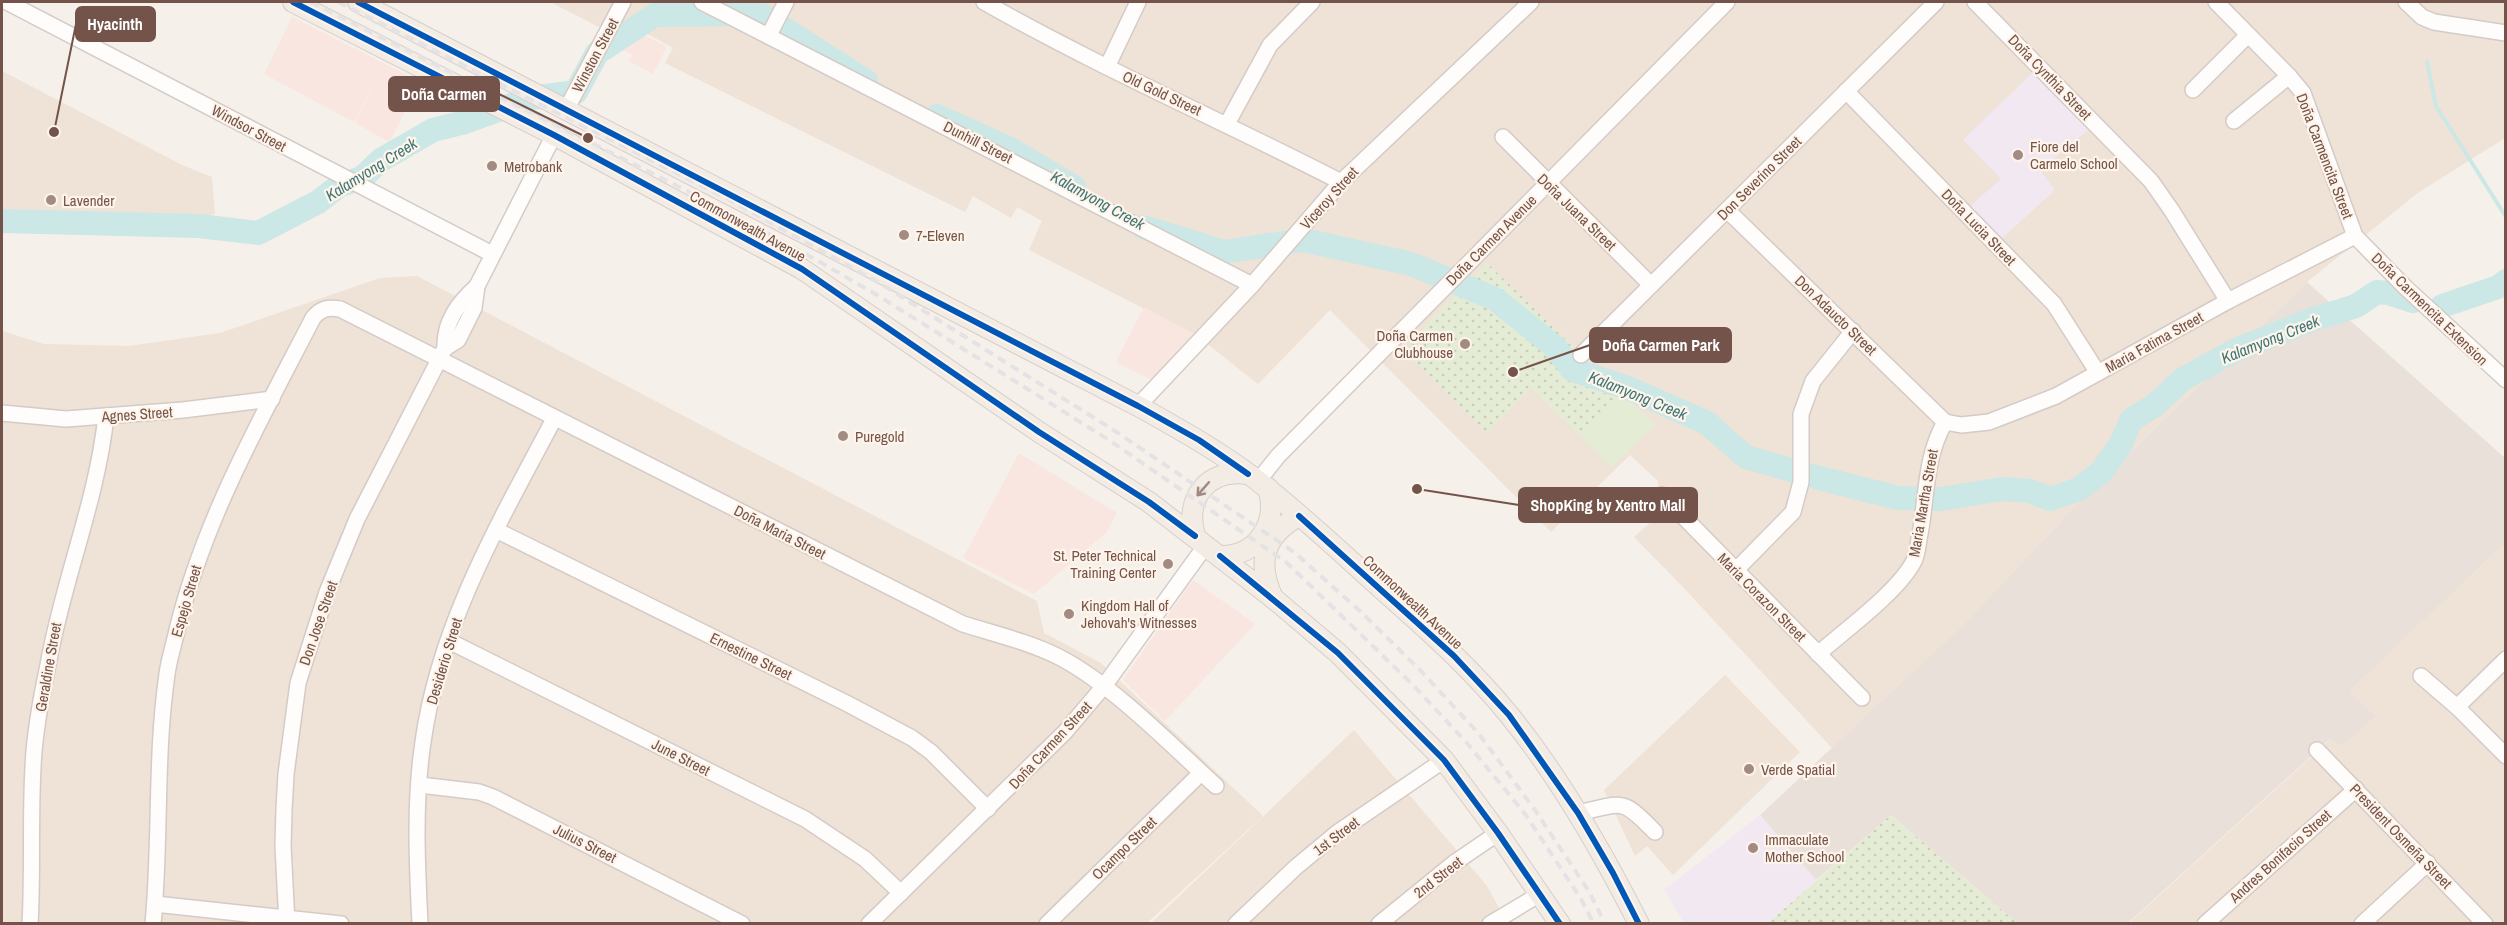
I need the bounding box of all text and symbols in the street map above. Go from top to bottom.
callout: Hyacinth [76,7,155,41]
text: Hyacinth [87,13,143,35]
street label: Winston Street [567,14,624,96]
street label: Doña Cynthia Street [2004,30,2097,125]
street label: Old Gold Street [1119,66,1205,121]
callout: Doña Carmen [389,77,499,111]
text: Doña Carmen [401,83,487,105]
street label: Doña Carmencita Street [2291,90,2359,222]
street label: Windsor Street [208,99,291,157]
street label: Dunhill Street [940,116,1016,169]
street label: Don Severino Street [1712,131,1806,225]
water label: Kalamyong Creek [321,132,421,206]
place label: Fiore del Carmelo School [2030,136,2118,174]
marker: Fiore del Carmelo School [2011,148,2025,162]
place label: Metrobank [504,156,563,177]
marker: Metrobank [485,159,499,173]
street label: Viceroy Street [1295,162,1363,234]
water label: Kalamyong Creek [1047,165,1149,235]
street label: Doña Juana Street [1533,169,1622,256]
street label: Doña Lucia Street [1937,184,2021,270]
street label: Commonwealth Avenue [686,185,810,267]
place label: Lavender [63,190,114,211]
street label: Doña Carmen Avenue [1441,190,1541,290]
marker: Lavender [44,193,58,207]
place label: 7-Eleven [916,225,965,246]
marker: 7-Eleven [897,228,911,242]
street label: Doña Carmencita Extension [2367,248,2493,370]
street label: Don Adaucto Street [1790,270,1882,360]
street label: Maria Fatima Street [2101,306,2207,378]
water label: Kalamyong Creek [2218,309,2323,369]
place label: Doña Carmen Clubhouse [1376,325,1453,363]
callout: Doña Carmen Park [1590,328,1731,362]
text: Doña Carmen Park [1602,334,1720,356]
marker: Doña Carmen Clubhouse [1458,337,1472,351]
water label: Kalamyong Creek [1586,365,1691,425]
street label: Agnes Street [100,401,174,427]
place label: Puregold [855,426,904,447]
marker: Puregold [836,429,850,443]
street label: Maria Martha Street [1903,447,1943,559]
one-way arrow [1196,481,1210,496]
callout: ShopKing by Xentro Mall [1519,488,1697,522]
text: ShopKing by Xentro Mall [1531,494,1685,516]
street label: Doña Maria Street [730,500,830,564]
place label: St. Peter Technical Training Center [1053,545,1156,583]
street label: Maria Corazon Street [1713,548,1811,646]
street label: Commonwealth Avenue [1358,550,1468,654]
marker: St. Peter Technical Training Center [1161,557,1175,571]
street label: Espejo Street [166,562,206,639]
street label: Don Jose Street [294,577,342,668]
place label: Kingdom Hall of Jehovah's Witnesses [1081,595,1197,633]
marker: Kingdom Hall of Jehovah's Witnesses [1062,607,1076,621]
street label: Desiderio Street [421,615,467,707]
street label: Geraldine Street [30,620,66,713]
street label: Ernestine Street [706,627,796,685]
street label: Doña Carmen Street [1004,696,1097,793]
street label: June Street [648,733,714,781]
place label: Verde Spatial [1761,759,1835,780]
marker: Verde Spatial [1742,762,1756,776]
street label: President Osmeña Street [2345,779,2457,894]
street label: Andres Bonifacio Street [2224,804,2336,908]
street label: Ocampo Street [1087,811,1161,884]
street label: 1st Street [1309,811,1364,860]
street label: Julius Street [550,818,621,868]
place label: Immaculate Mother School [1765,829,1844,867]
marker: Immaculate Mother School [1746,841,1760,855]
street label: 2nd Street [1409,851,1467,903]

